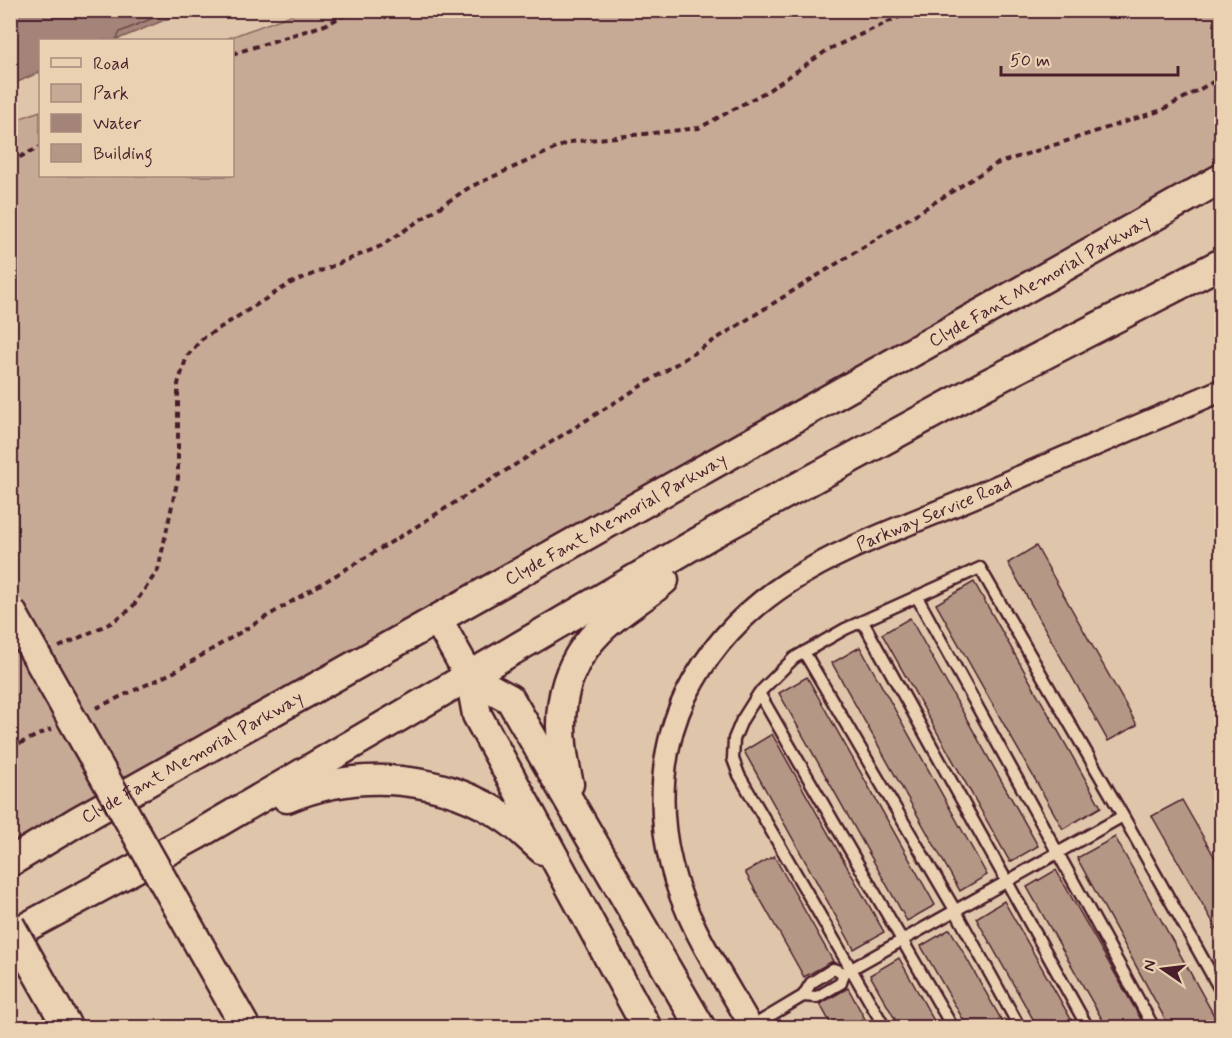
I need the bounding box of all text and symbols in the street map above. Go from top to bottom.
legend [39,39,234,177]
scale bar [1001,39,1178,77]
text: 50 m [1010,49,1050,73]
text: Road [93,52,129,76]
text: Park [93,82,129,106]
text: Water [93,112,142,136]
text: Building [93,142,153,168]
street label: Clyde Fant Memorial Parkway [925,210,1155,353]
street label: Clyde Fant Memorial Parkway [501,448,731,592]
street label: Parkway Service Road [853,471,1016,557]
street label: Clyde Fant Memorial Parkway [77,686,307,830]
north arrow [1133,939,1193,999]
text: N [1138,958,1161,973]

